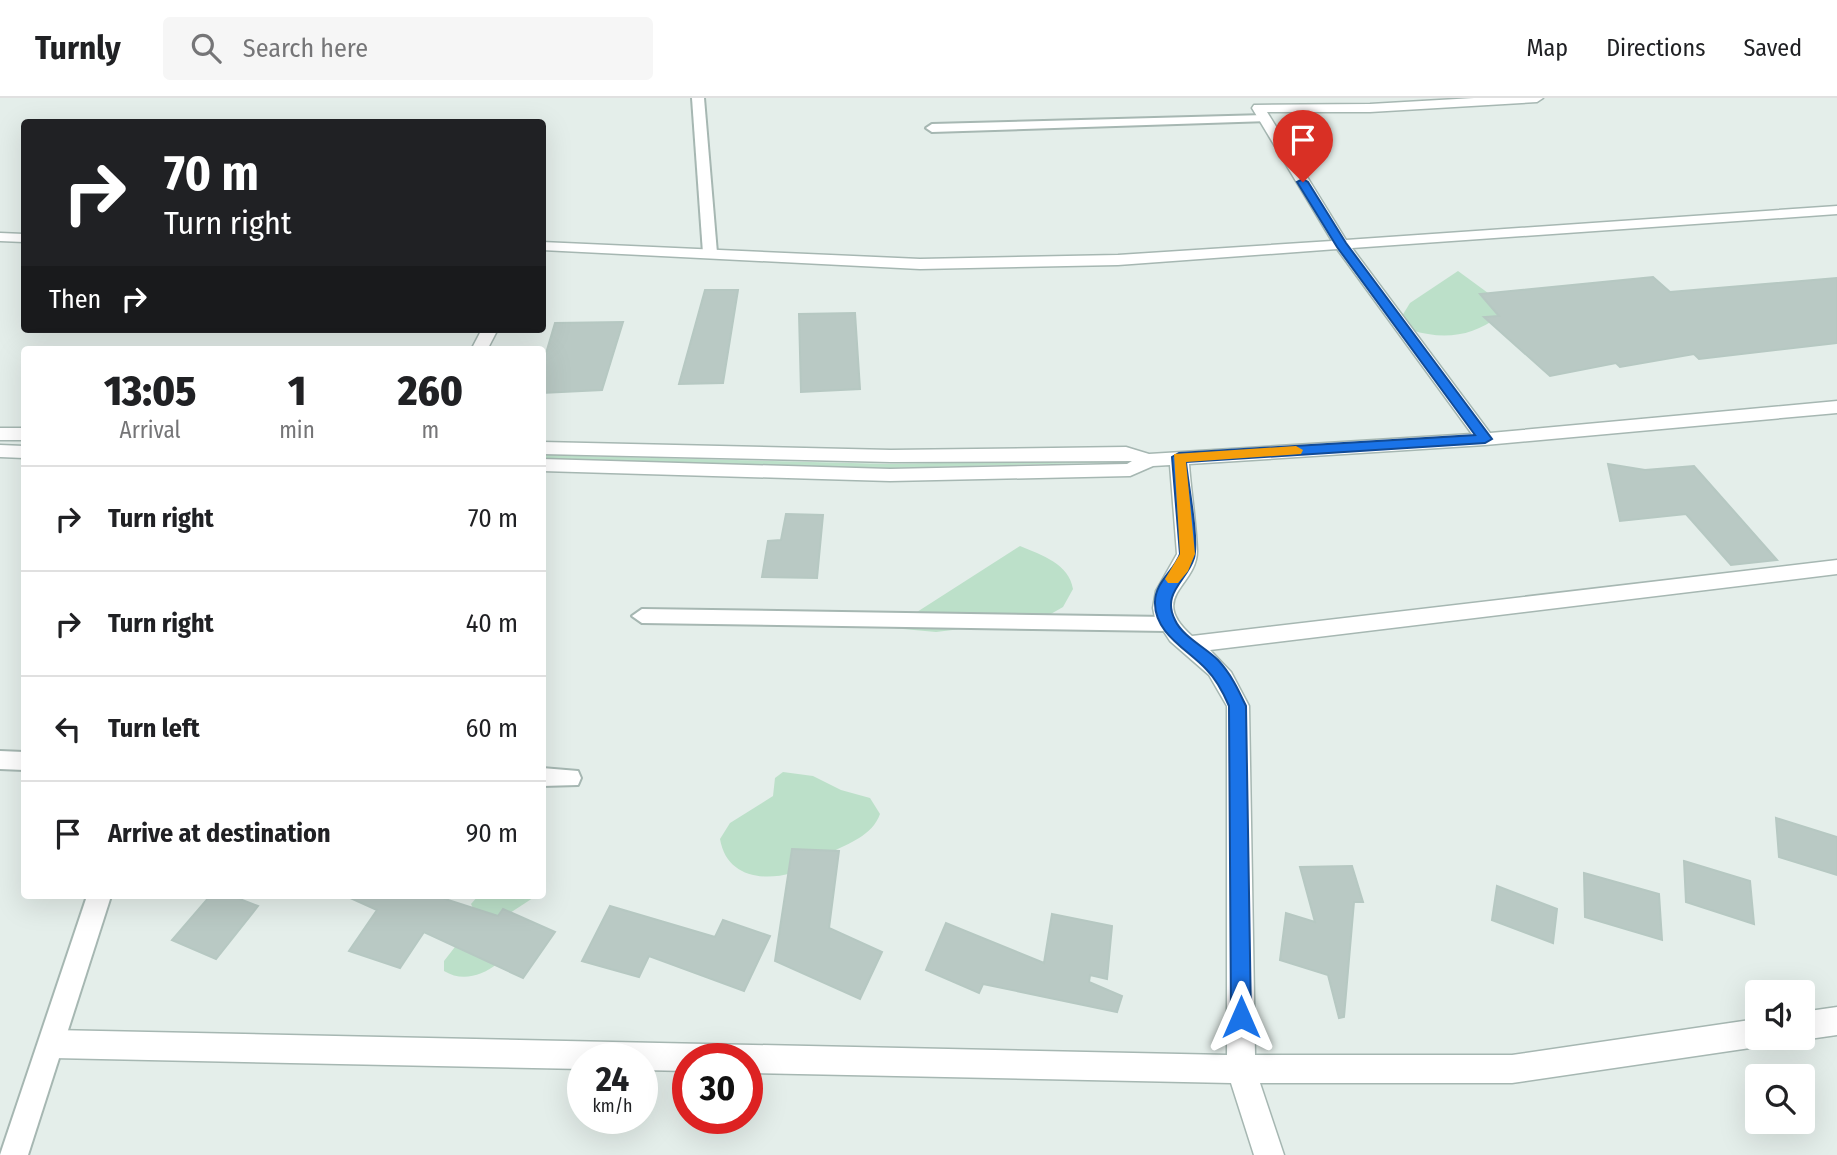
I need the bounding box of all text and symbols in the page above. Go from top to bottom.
search box [163,17,653,80]
text: Turnly [35,28,121,68]
icon: search [187,29,225,67]
text: Search here [243,33,368,64]
text: Map [1527,34,1568,62]
text: Directions [1606,34,1705,62]
text: Saved [1743,34,1802,62]
pin [1273,110,1333,182]
icon: arrive [1284,121,1322,159]
text: 70 m [164,144,259,203]
icon: right [49,147,140,238]
text: Turn right [164,204,291,242]
icon: right [115,280,153,318]
text: Then [49,284,101,315]
text: 13:05 [104,366,196,416]
text: 1 [288,366,306,416]
text: 260 [398,366,463,416]
text: Arrival [120,416,181,444]
text: min [279,416,315,444]
text: m [422,416,439,444]
icon: right [49,500,87,538]
text: Turn right [108,503,214,534]
text: 70 m [468,503,518,534]
icon: right [49,605,87,643]
text: Turn right [108,608,214,639]
text: 40 m [466,608,518,639]
icon: left [49,710,87,748]
text: Turn left [108,713,200,744]
text: 60 m [465,713,518,744]
icon: arrive [49,815,87,853]
text: Arrive at destination [108,818,331,849]
text: 90 m [466,818,518,849]
position arrow [1204,980,1278,1054]
map controls [1745,980,1815,1134]
button: sound [1745,980,1815,1050]
speed limit sign: 30 [672,1043,763,1134]
text: 24 [596,1058,629,1100]
button: search [1745,1064,1815,1134]
text: km/h [592,1095,633,1117]

